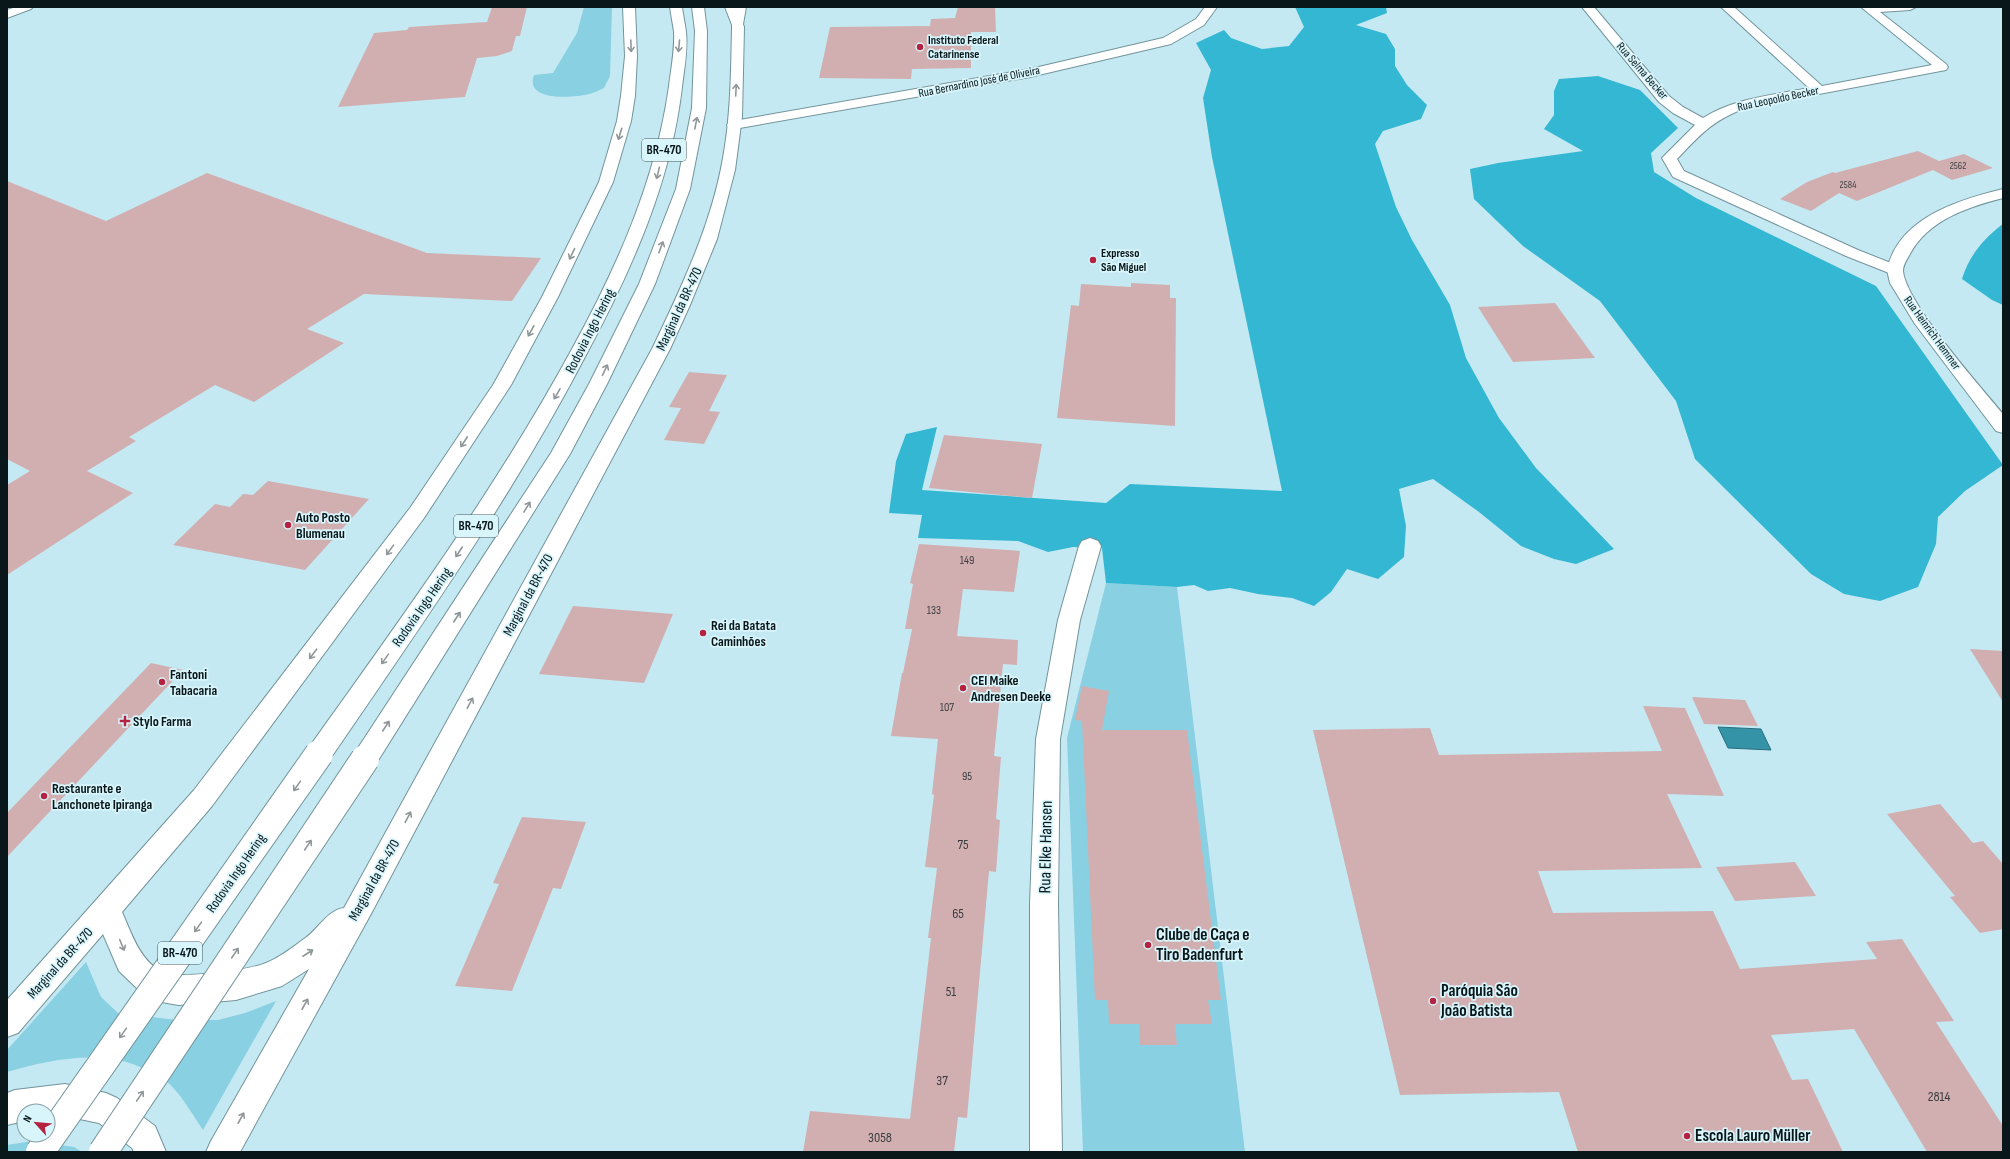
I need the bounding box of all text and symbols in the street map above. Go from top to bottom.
place label: Instituto Federal Catarinense [928,33,998,62]
one-way arrow [627,39,634,52]
one-way arrow [675,39,682,52]
street label: Rua Selma Becker [1613,39,1671,103]
marker: Instituto Federal Catarinense [915,42,925,52]
street label: Rua Bernardino José de Oliveira [917,63,1041,101]
street label: Rua Leopoldo Becker [1736,83,1821,115]
one-way arrow [733,84,740,97]
one-way arrow [692,117,700,130]
one-way arrow [616,127,623,140]
road number: BR-470 [642,139,686,161]
house number: 2562 [1950,160,1966,172]
one-way arrow [653,167,661,180]
house number: 2584 [1840,179,1856,191]
one-way arrow [657,242,665,254]
place label: Expresso São Miguel [1101,246,1146,275]
one-way arrow [567,248,575,260]
marker: Expresso São Miguel [1088,255,1098,265]
street label: Marginal da BR-470 [652,265,706,353]
street label: Rodovia Ingo Hering [561,286,619,376]
street label: Rua Heinrich Hemmer [1900,293,1964,373]
one-way arrow [527,325,535,337]
one-way arrow [602,364,609,376]
one-way arrow [553,388,561,400]
one-way arrow [460,437,468,448]
one-way arrow [523,501,531,513]
place label: Auto Posto Blumenau [295,509,350,542]
road number: BR-470 [454,515,498,537]
marker: Auto Posto Blumenau [283,520,293,530]
one-way arrow [386,544,394,555]
one-way arrow [455,546,463,558]
street label: Marginal da BR-470 [499,551,557,639]
house number: 149 [960,553,974,568]
street label: Rodovia Ingo Hering [388,564,456,650]
house number: 133 [927,603,941,618]
one-way arrow [453,612,461,623]
place label: Rei da Batata Caminhões [711,617,776,650]
marker: Rei da Batata Caminhões [698,628,708,638]
one-way arrow [308,648,317,659]
one-way arrow [381,654,389,665]
place label: Fantoni Tabacaria [170,666,217,699]
place label: CEI Maike Andresen Deeke [970,672,1051,705]
marker: Fantoni Tabacaria [157,677,167,687]
marker: CEI Maike Andresen Deeke [958,683,968,693]
one-way arrow [466,697,474,709]
house number: 107 [940,700,954,715]
place label: Stylo Farma [133,713,192,730]
marker: Stylo Farma [120,716,130,726]
one-way arrow [383,720,391,732]
house number: 95 [962,769,972,784]
place label: Restaurante e Lanchonete Ipiranga [52,780,153,813]
one-way arrow [293,780,301,791]
marker: Restaurante e Lanchonete Ipiranga [39,791,49,801]
street label: Rua Elke Hansen [1035,800,1057,894]
one-way arrow [405,811,412,823]
street label: Rodovia Ingo Hering [202,830,270,916]
street label: Marginal da BR-470 [345,836,403,924]
house number: 75 [957,836,969,853]
one-way arrow [304,839,312,851]
house number: 65 [952,905,964,922]
one-way arrow [194,921,202,932]
street label: Marginal da BR-470 [23,924,97,1002]
place label: Clube de Caça e Tiro Badenfurt [1156,925,1250,965]
one-way arrow [119,939,127,951]
marker: Clube de Caça e Tiro Badenfurt [1143,940,1153,950]
road number: BR-470 [158,942,202,964]
one-way arrow [232,947,240,959]
one-way arrow [302,949,313,958]
place label: Paróquia São João Batista [1440,981,1518,1021]
house number: 51 [946,983,956,1000]
marker: Paróquia São João Batista [1428,996,1438,1006]
one-way arrow [301,999,309,1011]
one-way arrow [119,1027,127,1038]
house number: 37 [936,1072,948,1089]
house number: 2814 [1928,1088,1950,1105]
one-way arrow [136,1091,144,1102]
north arrow [16,1103,56,1143]
one-way arrow [238,1112,246,1124]
text: N [20,1113,35,1124]
place label: Escola Lauro Müller [1695,1126,1810,1146]
house number: 3058 [868,1129,892,1146]
marker: Escola Lauro Müller [1682,1131,1692,1141]

